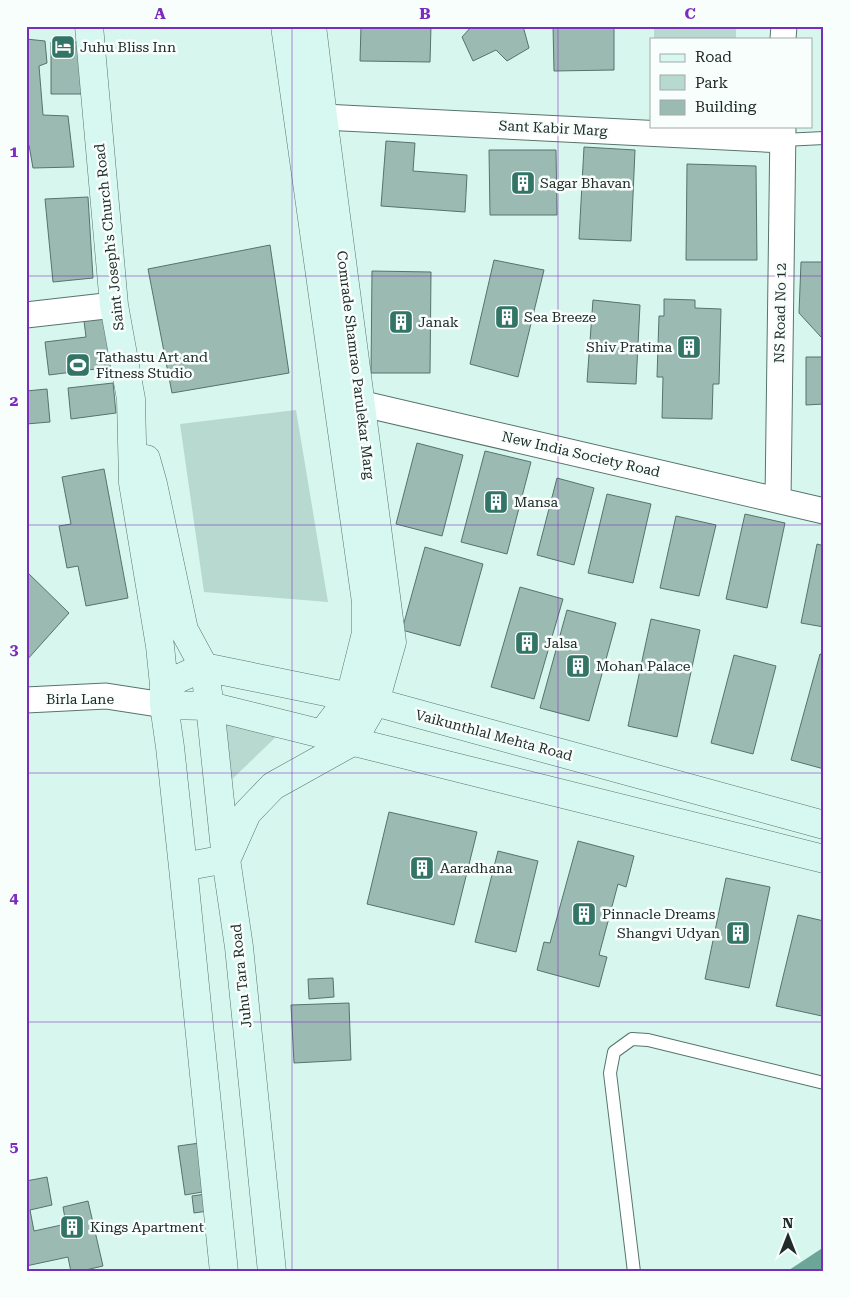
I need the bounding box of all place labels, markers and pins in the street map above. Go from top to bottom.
hotel icon: Juhu Bliss Inn [50,34,76,60]
place label: Juhu Bliss Inn [80,39,176,55]
building icon: Sagar Bhavan [510,170,536,196]
place label: Sagar Bhavan [540,175,631,191]
building icon: Sea Breeze [494,304,520,330]
building icon: Janak [388,309,414,335]
place label: Sea Breeze [524,309,597,325]
place label: Janak [418,314,459,330]
building icon: Shiv Pratima [676,334,702,360]
place label: Shiv Pratima [586,339,672,355]
place label: Tathastu Art and Fitness Studio [96,349,208,381]
sports icon: Tathastu Art and Fitness Studio [65,352,91,378]
building icon: Mansa [483,489,509,515]
place label: Mansa [514,494,558,510]
building icon: Jalsa [514,630,540,656]
place label: Jalsa [544,635,578,651]
building icon: Mohan Palace [565,653,591,679]
place label: Mohan Palace [596,658,691,674]
building icon: Aaradhana [409,855,435,881]
place label: Aaradhana [440,860,513,876]
building icon: Pinnacle Dreams [571,901,597,927]
place label: Pinnacle Dreams [602,906,716,922]
building icon: Shangvi Udyan [725,920,751,946]
place label: Shangvi Udyan [617,925,720,941]
building icon: Kings Apartment [59,1214,85,1240]
place label: Kings Apartment [90,1219,204,1235]

